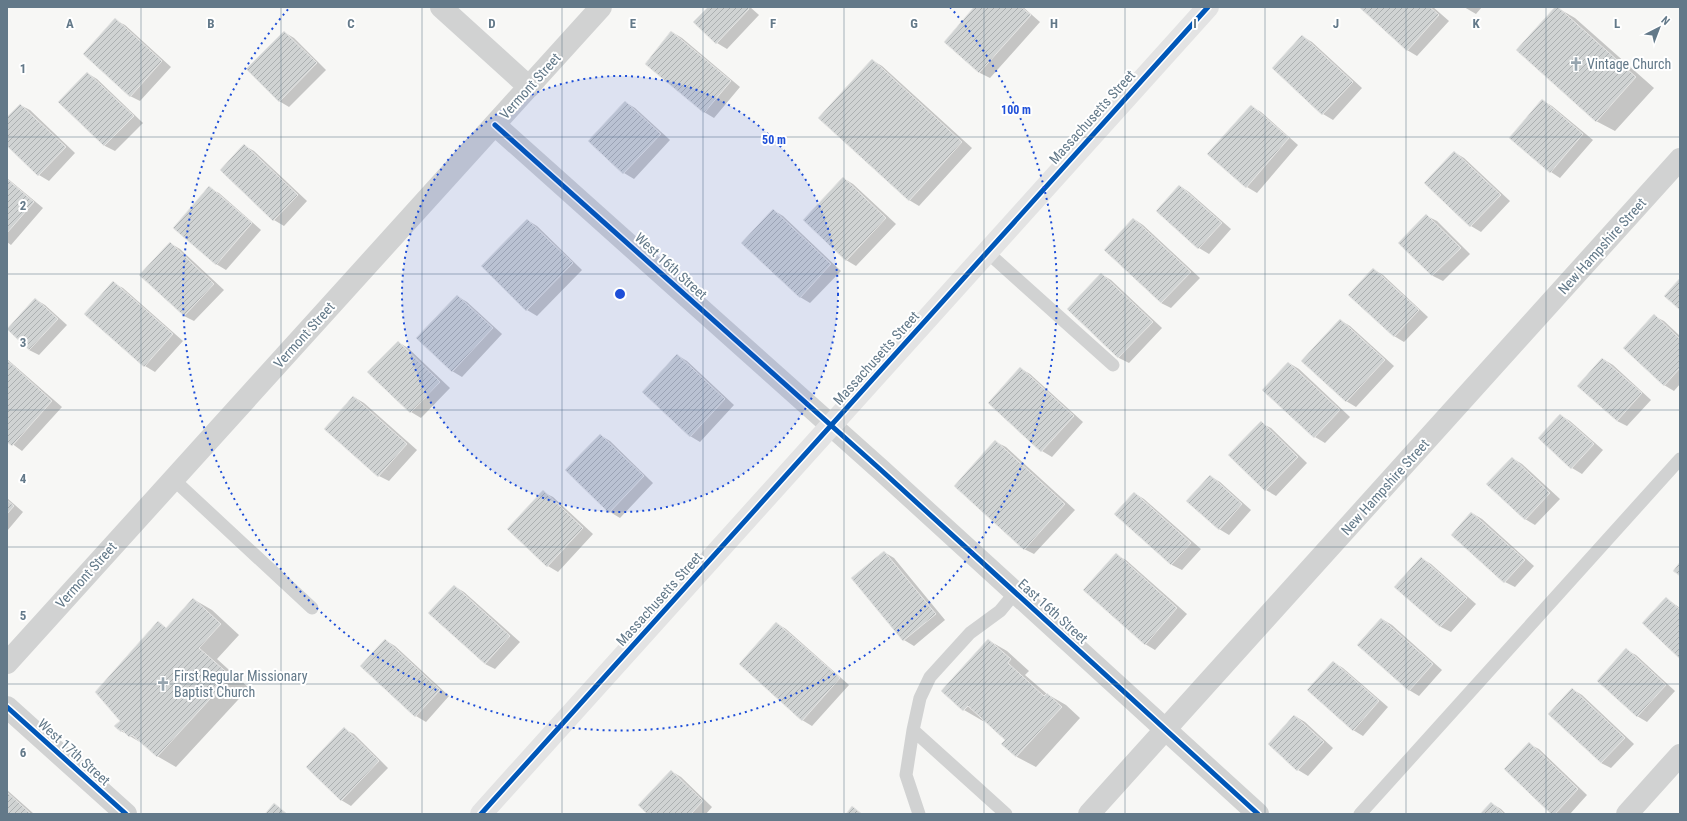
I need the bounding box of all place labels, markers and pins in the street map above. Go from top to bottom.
church icon: Vintage Church [1568,56,1584,72]
place label: Vintage Church [1587,56,1671,72]
centre of rings [613,287,627,301]
place label: First Regular Missionary Baptist Church [174,668,308,700]
church icon: First Regular Missionary Baptist Church [155,676,171,692]

